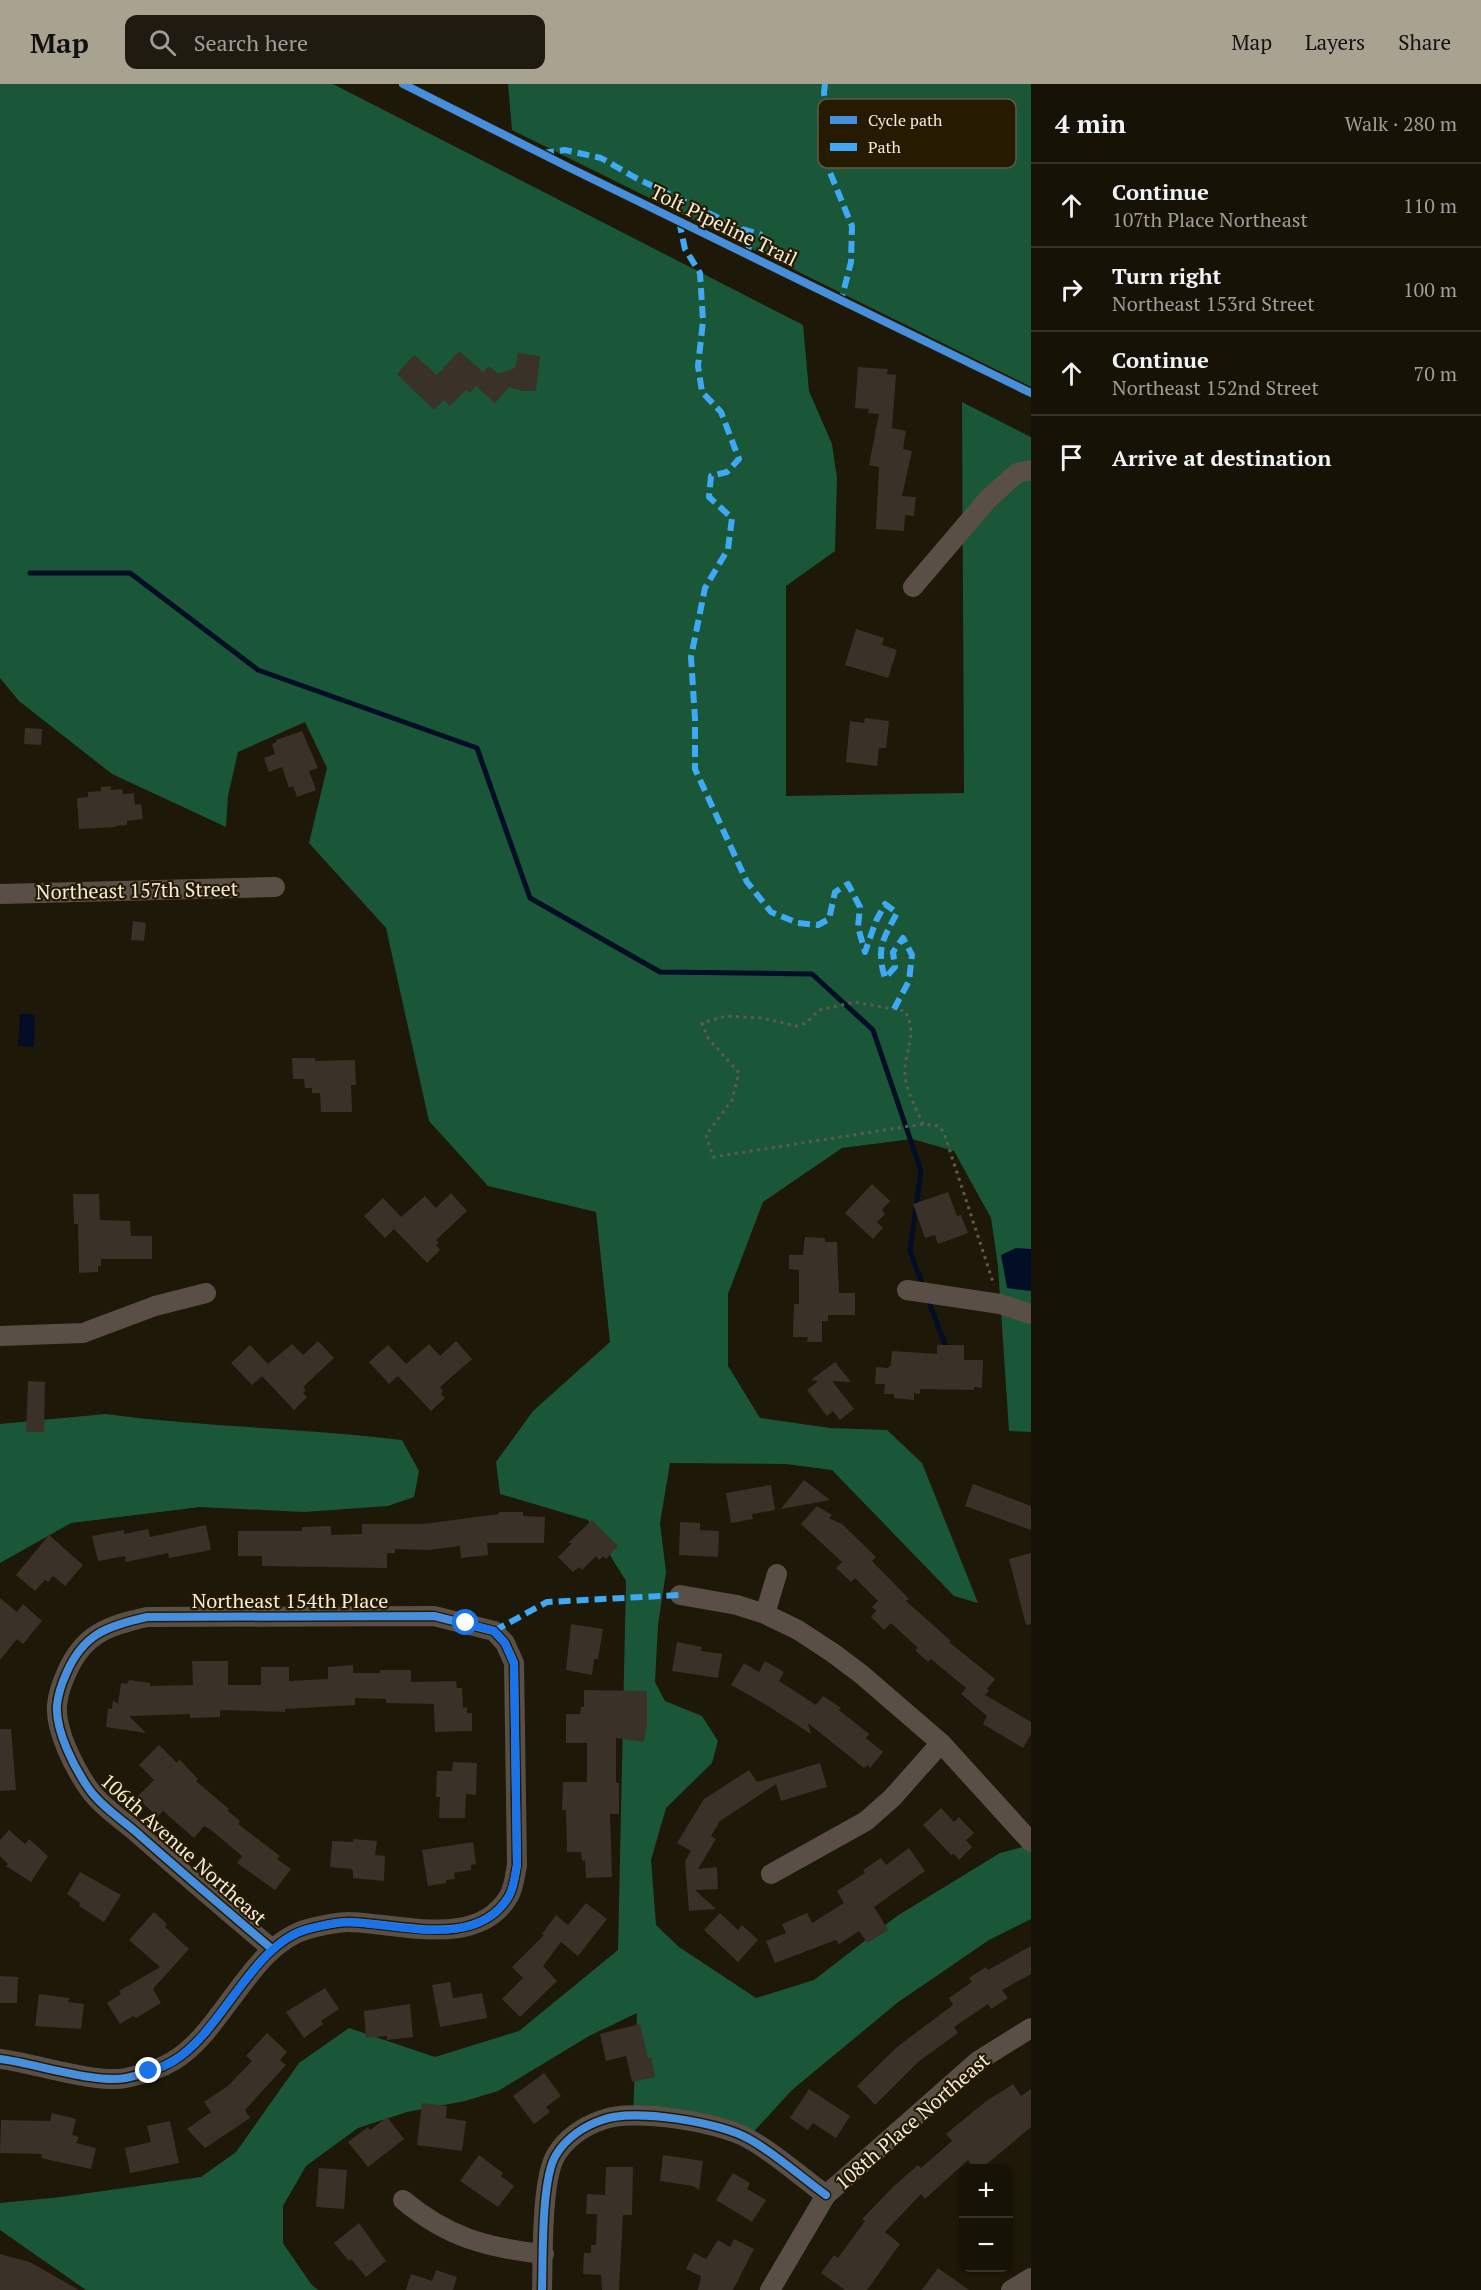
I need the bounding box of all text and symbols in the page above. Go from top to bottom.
search box [125,15,545,69]
text: Map [30,24,89,61]
icon: search [146,26,179,59]
text: Search here [194,28,308,57]
text: Map [1231,28,1272,56]
text: Layers [1305,28,1365,56]
text: Share [1398,28,1451,56]
legend [818,99,1016,168]
text: 4 min [1055,106,1126,140]
text: Cycle path [868,109,943,131]
text: Walk · 280 m [1345,110,1457,137]
text: Path [868,136,902,158]
text: Continue [1112,177,1209,206]
street label: Tolt Pipeline Trail [646,178,802,272]
icon: ahead [1055,189,1088,222]
text: 110 m [1403,192,1457,219]
text: 107th Place Northeast [1112,206,1308,233]
text: Turn right [1112,261,1221,290]
icon: right [1055,273,1088,306]
text: 100 m [1403,276,1457,303]
text: Northeast 153rd Street [1112,290,1315,317]
text: Continue [1112,345,1209,374]
icon: ahead [1055,357,1088,390]
text: 70 m [1414,360,1457,387]
text: Northeast 152nd Street [1112,374,1319,401]
icon: arrive [1055,441,1088,474]
text: Arrive at destination [1112,443,1331,472]
street label: Northeast 157th Street [36,875,239,905]
street label: Northeast 154th Place [192,1587,388,1614]
route start [452,1609,478,1635]
street label: 106th Avenue Northeast [95,1767,273,1931]
street label: 108th Place Northeast [829,2046,996,2196]
route end [135,2057,161,2083]
map controls [959,2164,1013,2272]
button: + [959,2164,1013,2218]
button: − [959,2218,1013,2272]

